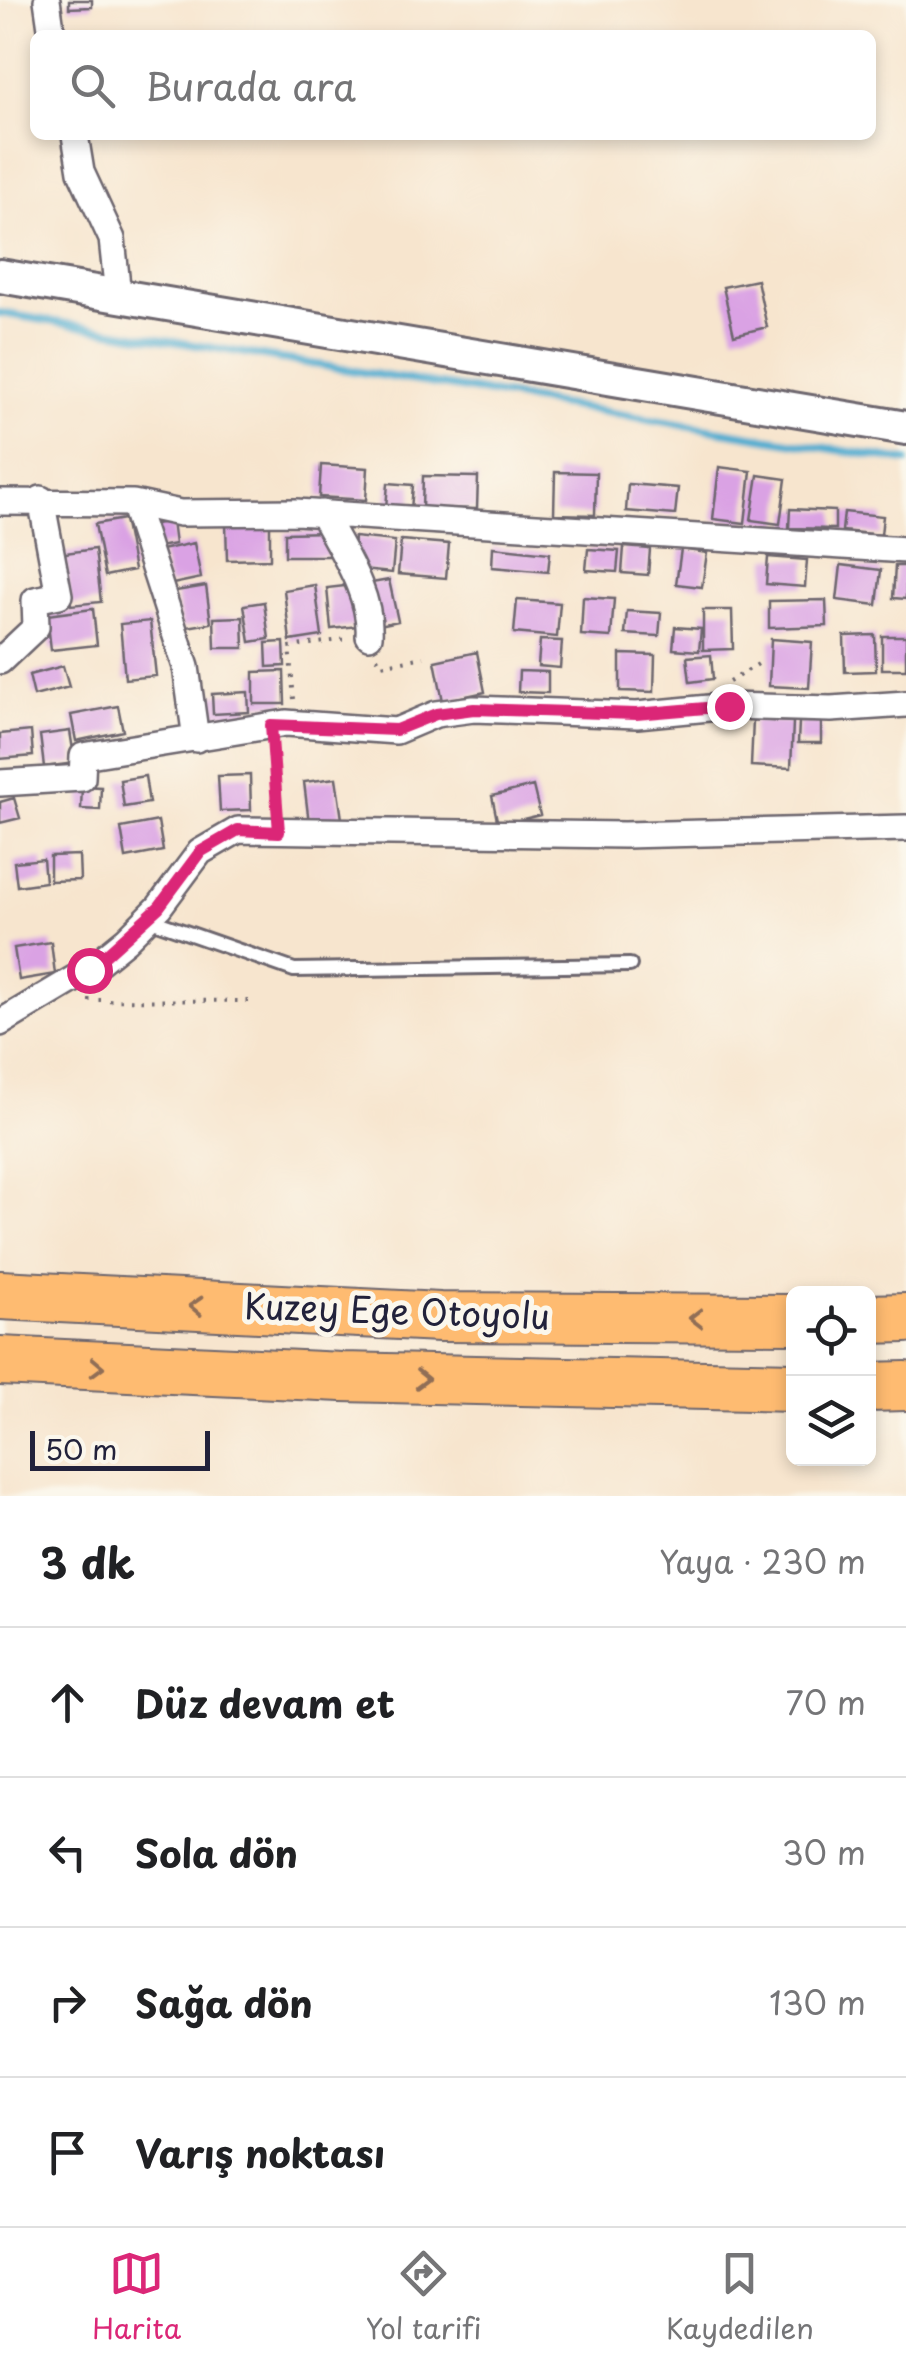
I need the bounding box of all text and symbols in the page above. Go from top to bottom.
search box [30,30,876,140]
text: Burada ara [145,57,356,114]
icon: search [65,58,120,113]
route end [707,684,753,730]
route start [67,948,113,994]
street label: Kuzey Ege Otoyolu [243,1278,551,1341]
map controls [786,1286,876,1466]
button: locate [786,1286,876,1376]
one-way arrow [188,1296,204,1317]
one-way arrow [688,1307,704,1329]
one-way arrow [90,1357,106,1378]
one-way arrow [416,1368,431,1390]
button: layers [786,1376,876,1466]
scale bar [30,1426,210,1470]
text: 50 m [45,1427,118,1470]
text: 3 dk [40,1530,135,1593]
text: Yaya · 230 m [659,1537,866,1585]
text: Düz devam et [135,1674,395,1731]
icon: ahead [40,1675,95,1730]
text: 70 m [786,1678,866,1726]
text: Sola dön [135,1824,298,1881]
icon: left [40,1825,95,1880]
text: 30 m [782,1828,866,1876]
text: Sağa dön [135,1974,313,2031]
icon: right [40,1975,95,2030]
text: 130 m [769,1978,866,2026]
text: Varış noktası [135,2124,385,2181]
icon: arrive [40,2125,95,2180]
tab: Harita [92,2246,181,2349]
tab: Yol tarifi [365,2246,482,2349]
tab: Kaydedilen [666,2246,814,2349]

